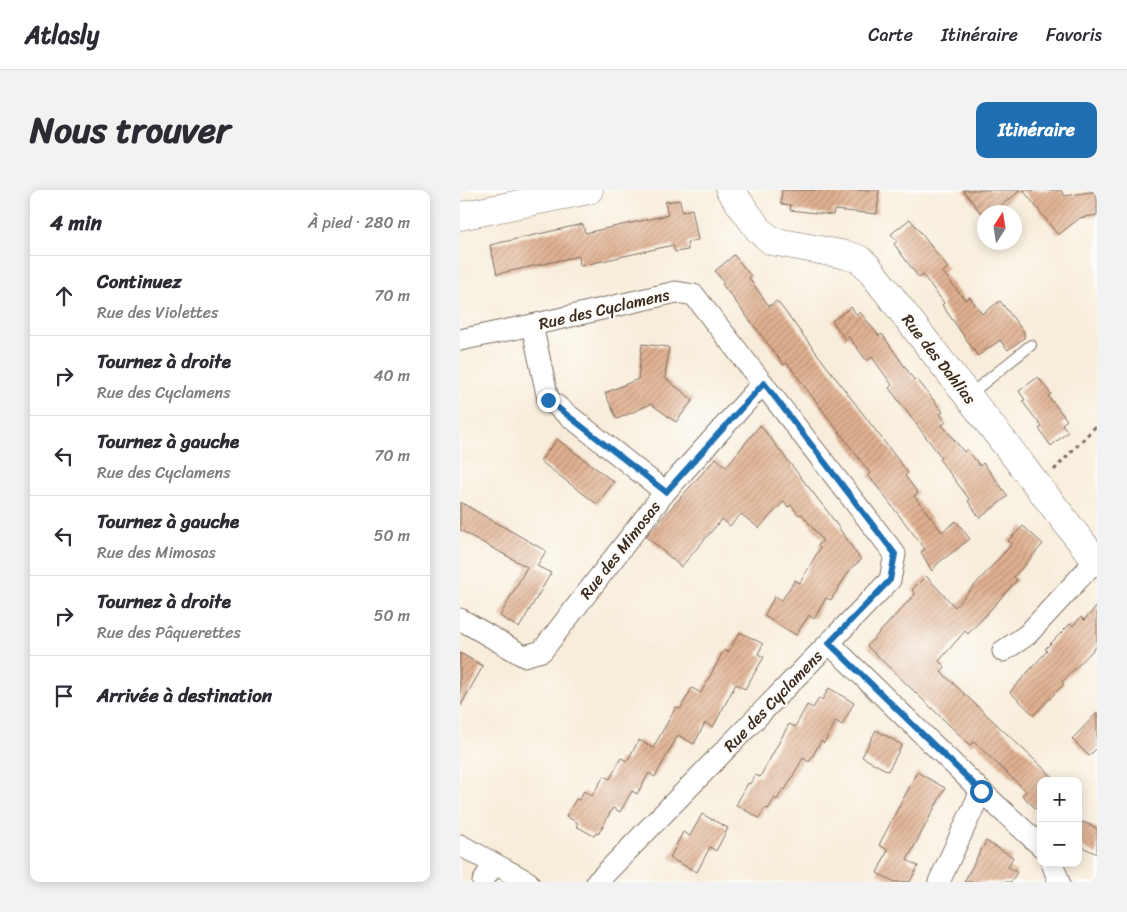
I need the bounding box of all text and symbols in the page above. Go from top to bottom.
text: Atlasly [25,14,99,56]
text: Carte [868,19,913,51]
text: Itinéraire [941,19,1018,51]
text: Favoris [1046,19,1102,51]
text: Nous trouver [30,99,230,161]
button: Itinéraire [976,102,1097,158]
text: 4 min [50,204,102,242]
north arrow [977,205,1022,250]
text: À pied · 280 m [308,208,410,237]
text: Continuez [97,265,182,298]
street label: Rue des Cyclamens [536,280,673,338]
text: 70 m [374,281,410,310]
icon: ahead [50,282,78,310]
text: Rue des Violettes [97,298,218,327]
street label: Rue des Dahlias [894,307,984,411]
text: Tournez à droite [97,345,231,378]
text: 40 m [373,361,410,390]
icon: right [50,362,78,390]
text: Rue des Cyclamens [97,378,231,407]
route end [537,389,560,412]
text: Tournez à gauche [97,425,239,458]
text: 70 m [374,441,410,470]
icon: left [50,442,78,470]
text: Rue des Cyclamens [97,458,231,487]
street label: Rue des Mimosas [572,494,668,606]
text: Tournez à gauche [97,505,239,538]
text: 50 m [374,521,410,550]
icon: left [50,522,78,550]
text: Rue des Mimosas [97,538,216,567]
text: Tournez à droite [97,585,231,618]
text: 50 m [374,601,410,630]
icon: right [50,602,78,630]
text: Rue des Pâquerettes [97,618,241,647]
street label: Rue des Cyclamens [716,642,830,759]
text: Arrivée à destination [97,679,272,712]
icon: arrive [50,682,78,710]
map controls [1037,777,1082,867]
button: + [1037,777,1082,822]
route start [970,780,993,803]
button: − [1037,822,1082,867]

